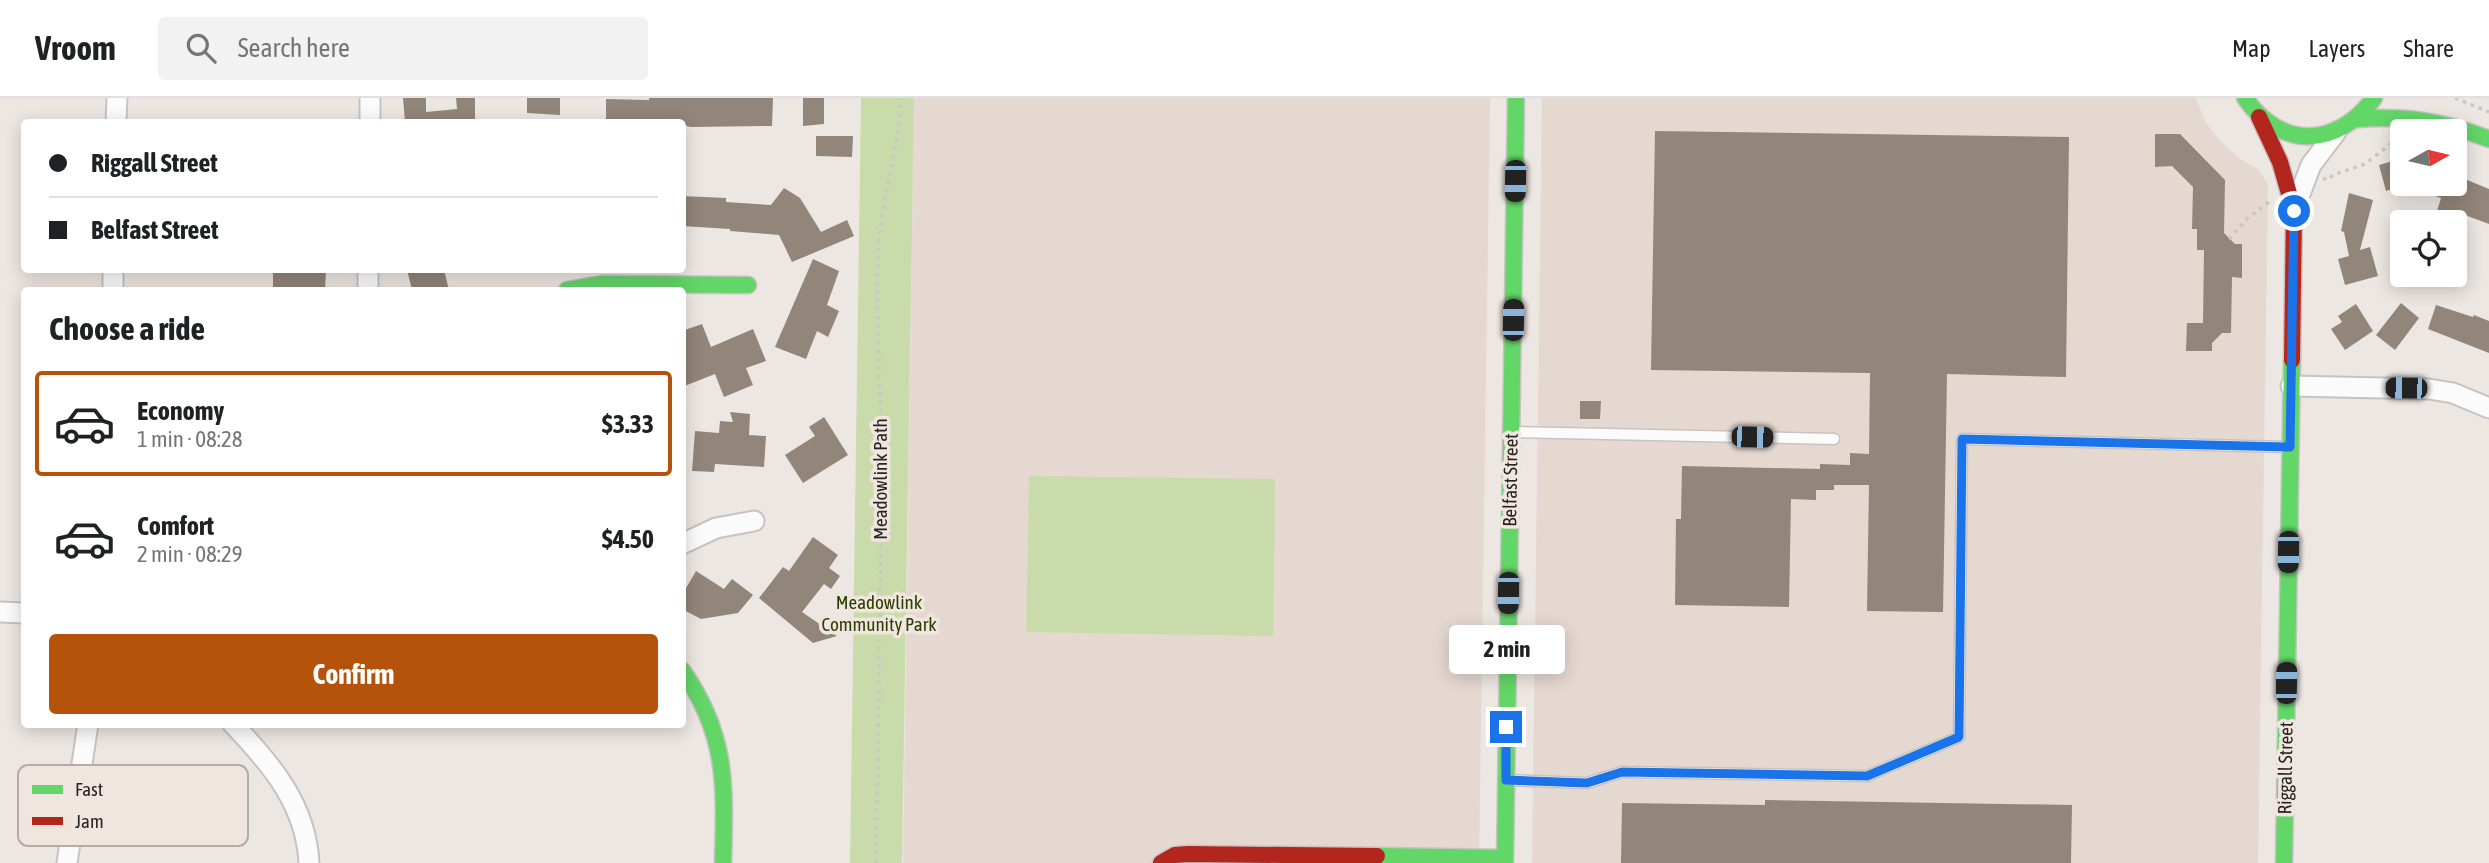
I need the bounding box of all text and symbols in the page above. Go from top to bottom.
search box [158,17,648,80]
text: Vroom [35,29,116,67]
icon: search [182,29,220,67]
text: Search here [238,33,350,63]
text: Map [2232,35,2271,62]
text: Layers [2309,35,2365,62]
text: Share [2403,35,2454,62]
north arrow [2390,119,2468,196]
map controls [2390,119,2467,287]
text: Riggall Street [91,148,218,178]
car [1505,160,1526,202]
route start [2278,195,2310,227]
button: locate [2390,210,2467,287]
text: Belfast Street [91,215,219,245]
car [1503,299,1524,341]
text: Choose a ride [49,310,205,347]
car [2385,377,2428,399]
icon: car [53,392,116,455]
text: Economy [137,396,224,426]
text: $3.33 [602,409,654,439]
street label: Meadowlink Path [869,418,891,540]
text: 1 min · 08:28 [137,426,243,452]
car [1731,426,1774,448]
street label: Belfast Street [1498,433,1522,527]
icon: car [53,507,116,570]
text: Comfort [137,511,214,541]
text: $4.50 [602,524,654,554]
car [2278,531,2299,573]
text: 2 min · 08:29 [137,541,243,567]
car [1498,572,1519,614]
park label: Meadowlink Community Park [821,591,937,635]
callout: 2 min [1448,626,1564,674]
button: Confirm [49,634,658,714]
text: 2 min [1484,636,1530,662]
car [2276,662,2297,704]
route end [1490,711,1522,743]
street label: Riggall Street [2273,721,2297,815]
legend [18,765,248,846]
text: Fast [75,778,103,800]
text: Jam [75,810,104,832]

